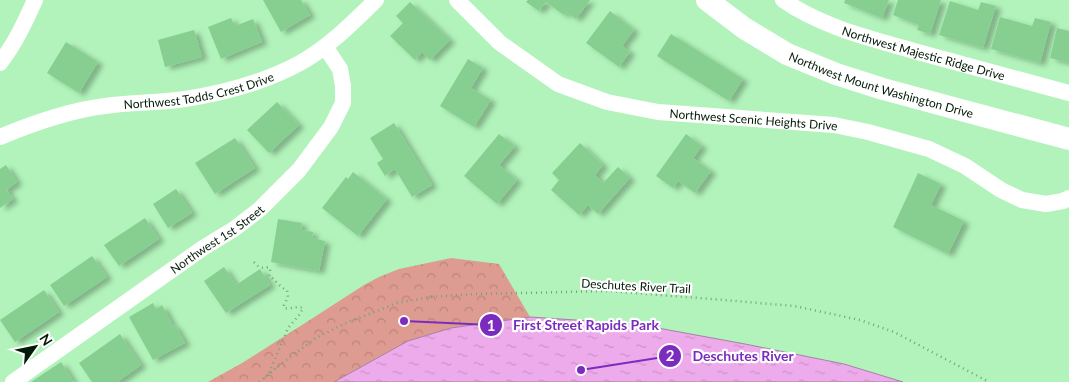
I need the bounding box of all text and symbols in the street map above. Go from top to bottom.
street label: Northwest Majestic Ridge Drive [840,22,1007,83]
street label: Northwest Mount Washington Drive [787,48,975,121]
street label: Northwest Todds Crest Drive [123,69,276,111]
street label: Northwest Scenic Heights Drive [669,105,839,133]
street label: Northwest 1st Street [167,201,268,277]
street label: Deschutes River Trail [581,276,691,296]
callout: First Street Rapids Park [478,311,669,340]
text: 1 [487,316,495,334]
text: First Street Rapids Park [513,316,659,333]
north arrow [10,322,60,372]
text: N [36,330,56,349]
callout: Deschutes River [658,341,804,370]
text: 2 [666,346,675,364]
text: Deschutes River [692,347,794,364]

